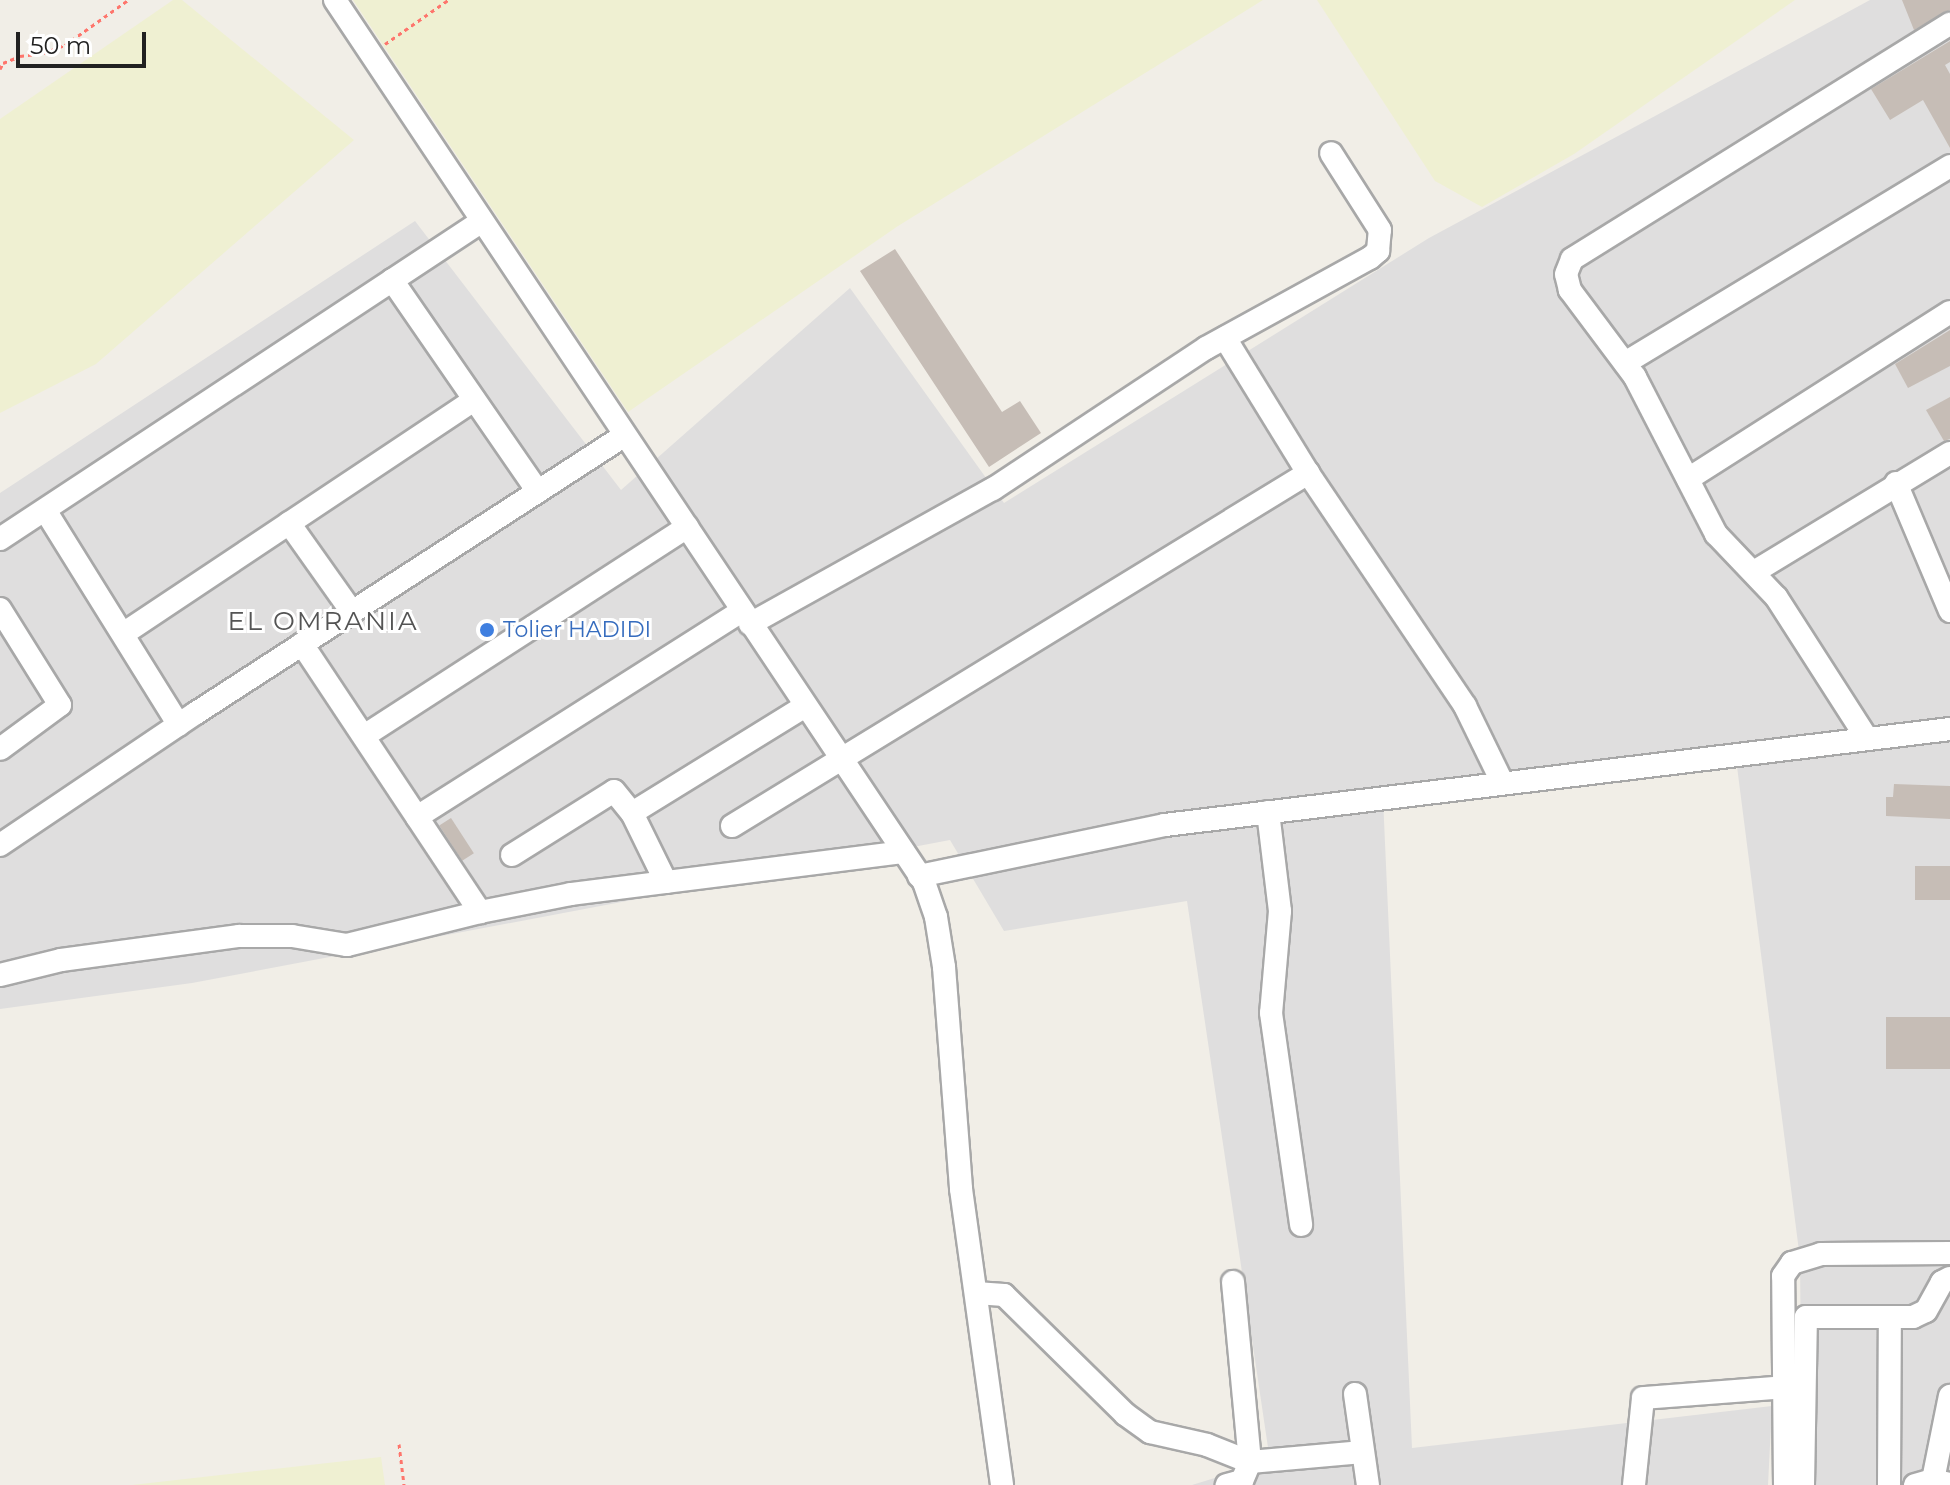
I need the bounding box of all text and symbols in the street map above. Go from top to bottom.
scale bar [20,16,150,66]
text: 50 m [30,31,91,60]
district label: EL OMRANIA [227,606,419,638]
place label: Tolier HADIDI [503,617,651,643]
marker: Tolier HADIDI [478,621,496,639]

